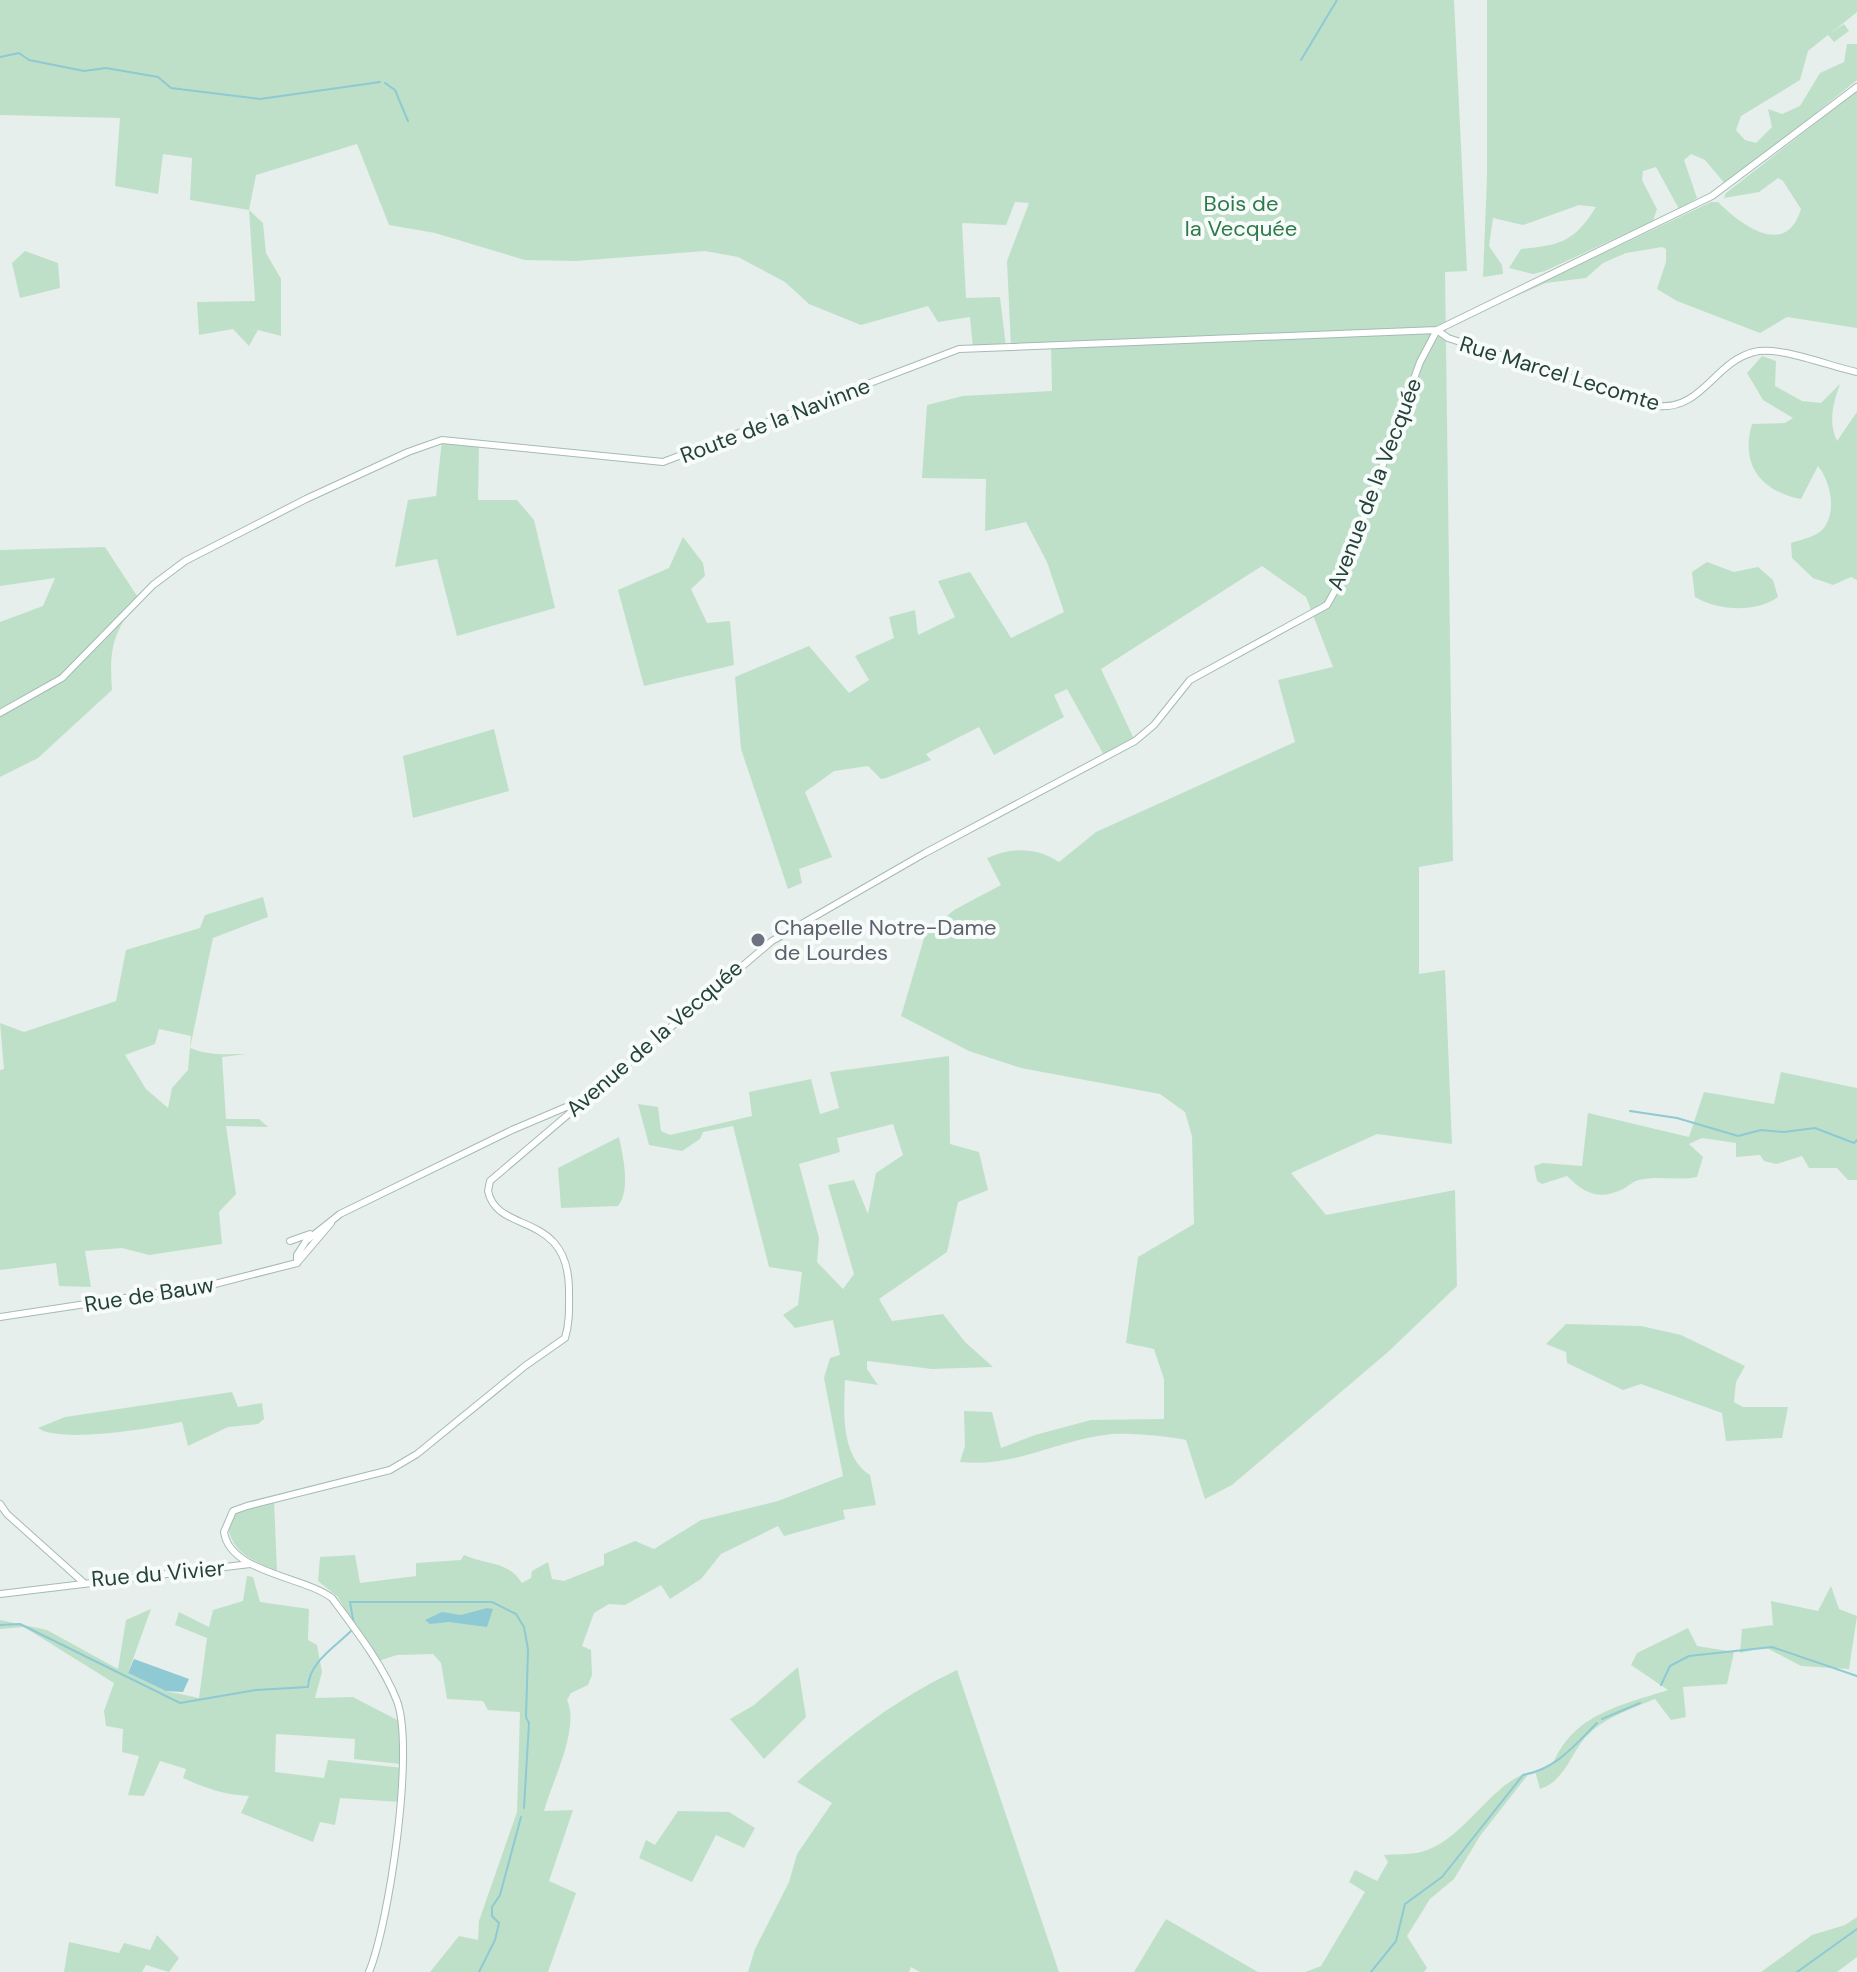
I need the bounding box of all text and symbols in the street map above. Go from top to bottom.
park label: Bois de la Vecquée [1185,189,1297,243]
street label: Rue Marcel Lecomte [1456,329,1663,418]
street label: Route de la Navinne [676,371,874,470]
street label: Avenue de la Vecquée [1321,374,1428,595]
place label: Chapelle Notre-Dame de Lourdes [774,913,997,967]
marker: Chapelle Notre-Dame de Lourdes [749,931,767,949]
street label: Avenue de la Vecquée [560,954,749,1123]
street label: Rue de Bauw [82,1270,216,1319]
street label: Rue du Vivier [90,1553,226,1594]

